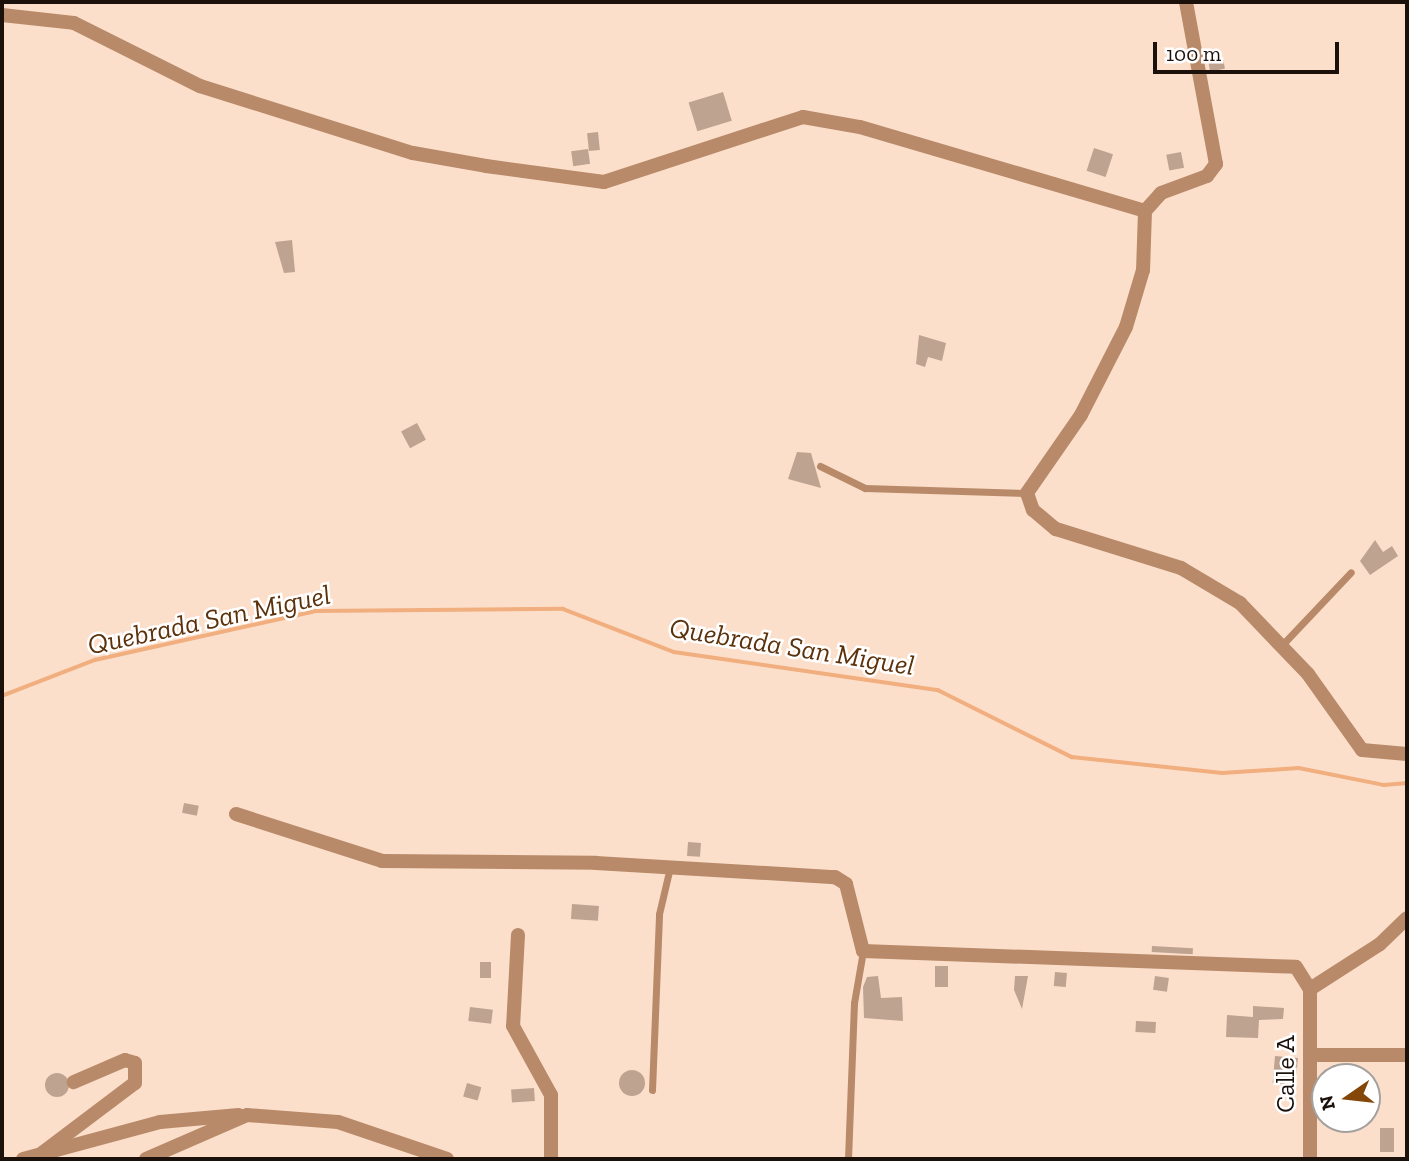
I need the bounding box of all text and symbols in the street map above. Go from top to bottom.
scale bar [1157,28,1342,72]
text: 100 m [1166,41,1221,66]
water label: Quebrada San Miguel [84,578,334,662]
water label: Quebrada San Miguel [667,611,917,683]
street label: Calle A [1270,1035,1302,1113]
north arrow [1311,1063,1381,1133]
text: N [1314,1093,1340,1113]

